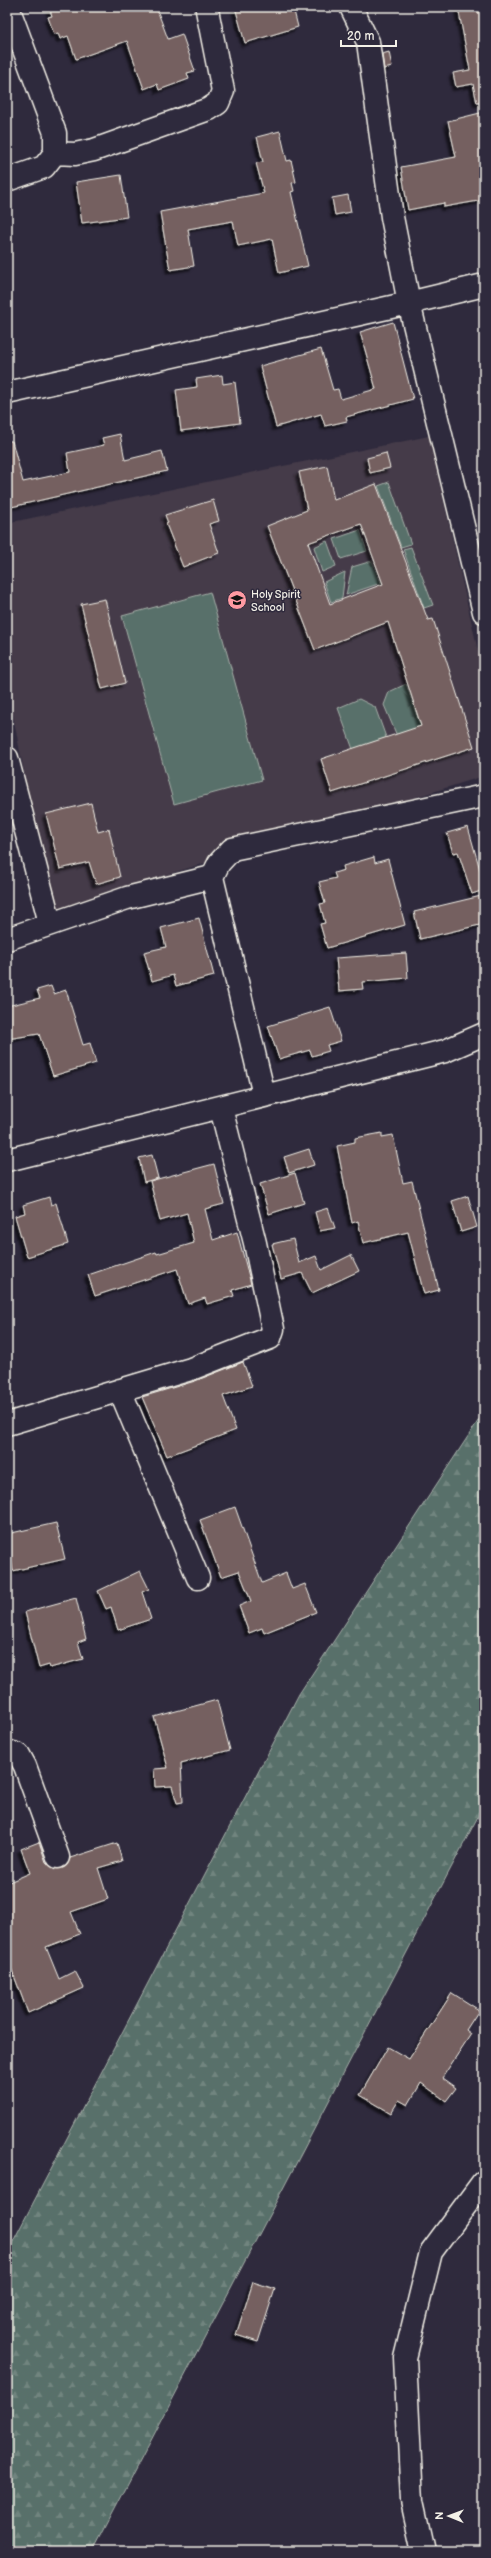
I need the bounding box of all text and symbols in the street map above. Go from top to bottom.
scale bar [341,22,396,48]
text: 20 m [347,29,374,44]
place label: Holy Spirit School [251,588,301,614]
school or university icon: Holy Spirit School [226,589,248,611]
north arrow [429,2496,469,2536]
text: N [433,2512,446,2520]

